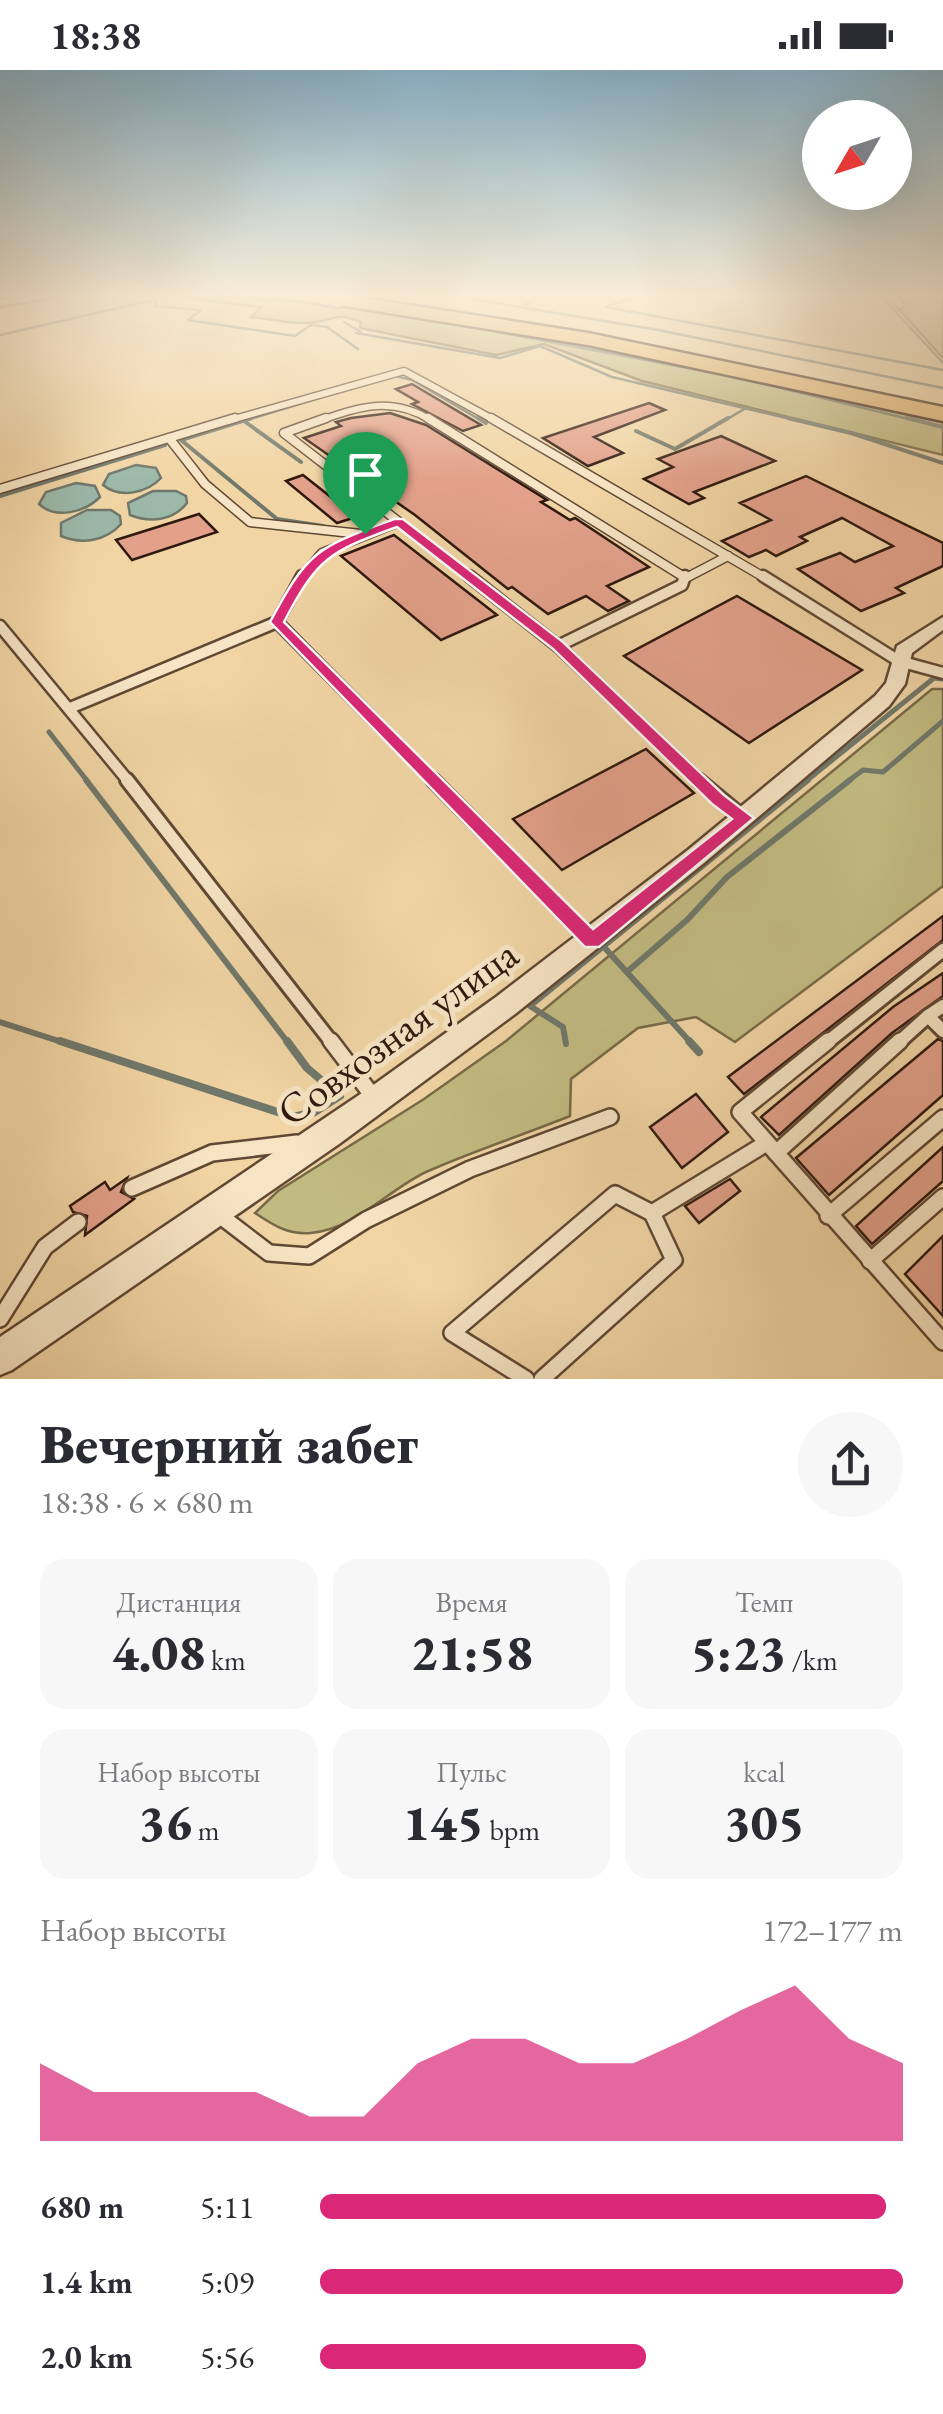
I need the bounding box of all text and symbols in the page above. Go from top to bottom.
text: 18:38 [50,11,141,60]
north arrow [802,100,912,210]
map controls [802,100,912,210]
pin [323,432,408,535]
icon: arrive [338,447,393,502]
street label: Совхозная улица [266,926,529,1138]
text: Вечерний забег [40,1408,418,1479]
button: share [798,1412,903,1517]
text: 18:38 · 6 × 680 m [40,1481,253,1523]
text: Дистанция [116,1584,241,1620]
text: Время [436,1584,507,1620]
text: Темп [735,1584,793,1620]
text: 4.08 [112,1620,205,1685]
text: 21:58 [410,1620,533,1685]
text: 5:23 [691,1620,786,1685]
text: km [205,1642,246,1678]
text: /km [786,1642,838,1678]
text: Набор высоты [97,1754,260,1790]
text: Пульс [436,1754,507,1790]
text: kcal [743,1754,785,1790]
text: 36 [138,1790,192,1855]
text: 145 [403,1790,484,1855]
text: 305 [724,1790,805,1855]
text: m [192,1812,220,1848]
text: bpm [484,1812,540,1848]
text: Набор высоты [40,1909,226,1951]
text: 172–177 m [762,1909,903,1951]
text: 680 m [40,2186,124,2228]
text: 5:11 [200,2186,254,2228]
text: 1.4 km [40,2261,133,2303]
text: 5:09 [200,2261,254,2303]
text: 2.0 km [40,2336,133,2378]
text: 5:56 [200,2336,254,2378]

